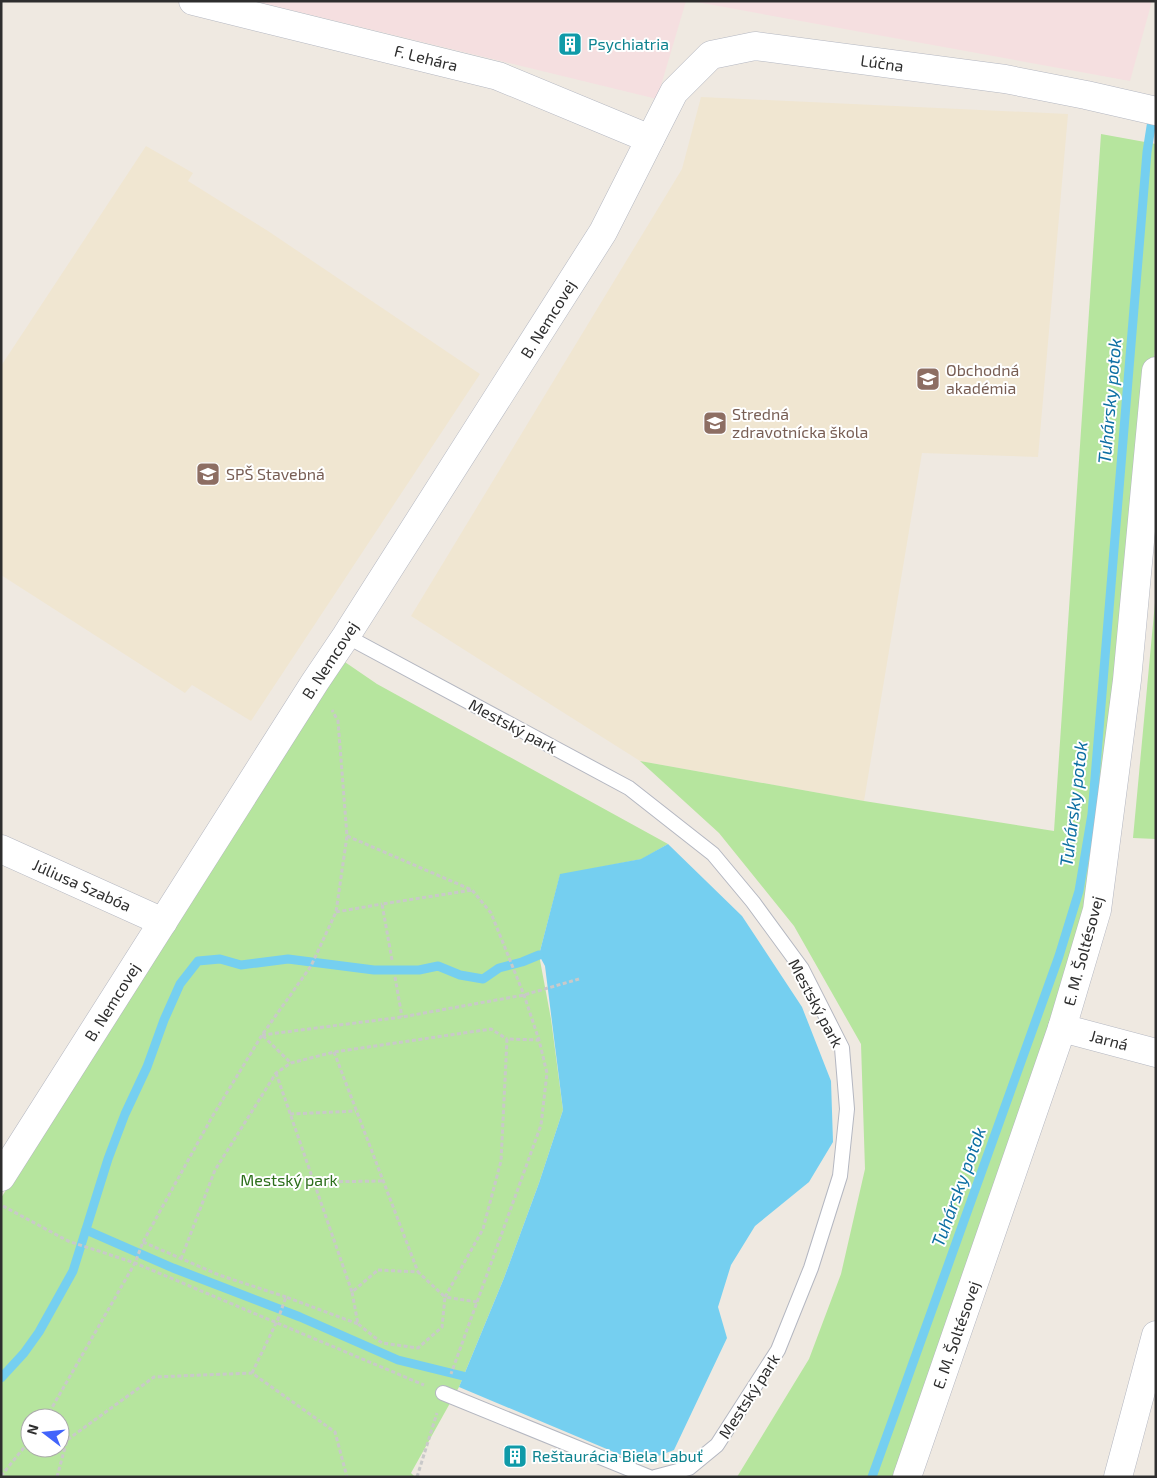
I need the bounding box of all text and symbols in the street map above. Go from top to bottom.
building icon: Psychiatria [557,31,583,57]
place label: Psychiatria [588,34,669,53]
street label: F. Lehára [392,40,460,75]
street label: Lúčna [859,50,905,75]
street label: B. Nemcovej [516,276,580,362]
water label: Tuhársky potok [1093,337,1125,465]
place label: Obchodná akadémia [946,360,1019,397]
school or university icon: Obchodná akadémia [915,366,941,392]
place label: Stredná zdravotnícka škola [732,404,868,441]
school or university icon: Stredná zdravotnícka škola [702,410,728,436]
school or university icon: SPŠ Stavebná [195,461,221,487]
place label: SPŠ Stavebná [226,464,325,483]
street label: B. Nemcovej [297,617,363,703]
street label: Mestský park [466,694,561,757]
water label: Tuhársky potok [1054,740,1092,868]
street label: Júliusa Szabóa [30,854,134,915]
street label: E. M. Šoltésovej [1059,894,1107,1008]
street label: Mestský park [785,955,848,1050]
street label: B. Nemcovej [80,959,144,1045]
street label: Jarná [1088,1025,1130,1054]
water label: Tuhársky potok [926,1124,990,1250]
park label: Mestský park [240,1170,338,1189]
street label: E. M. Šoltésovej [928,1278,984,1392]
street label: Mestský park [714,1350,783,1442]
north arrow [20,1408,70,1458]
text: N [22,1422,42,1436]
building icon: Reštaurácia Biela Labuť [502,1443,528,1469]
place label: Reštaurácia Biela Labuť [532,1446,703,1465]

